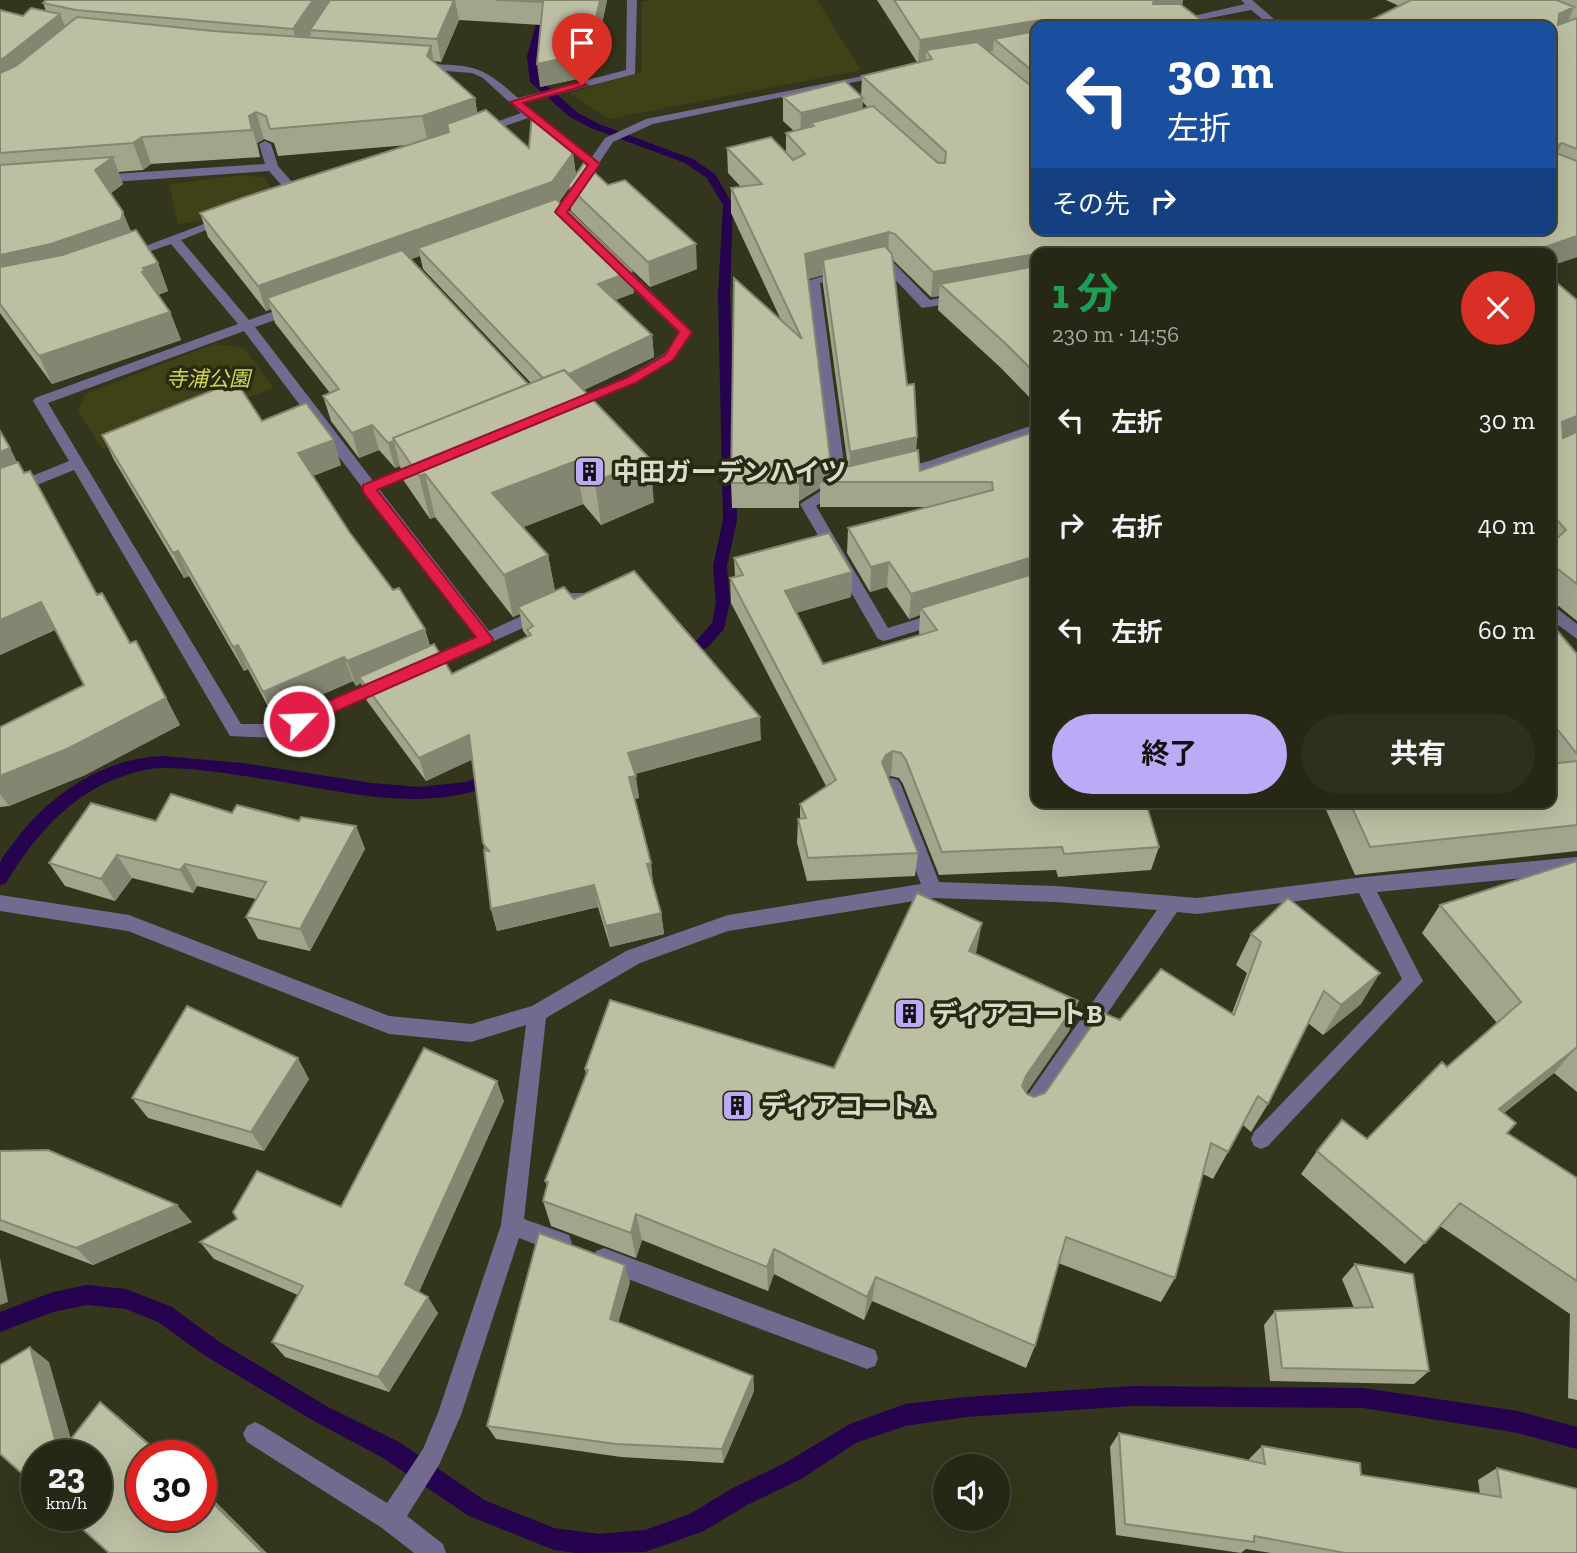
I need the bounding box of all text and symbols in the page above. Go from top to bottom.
pin [552,13,612,85]
icon: arrive [563,24,601,62]
text: 30 m [1167,42,1273,101]
icon: left [1052,49,1143,140]
text: 左折 [1167,109,1231,147]
icon: right [1144,182,1182,220]
text: その先 [1052,188,1130,220]
text: 1 分 [1052,268,1119,319]
button: close [1461,271,1535,345]
text: 230 m · 14:56 [1052,320,1179,348]
park label: 寺浦公園 [166,366,253,391]
icon: left [1052,401,1090,439]
text: 30 m [1479,404,1535,436]
text: 左折 [1111,406,1163,438]
building icon: 中田ガーデンハイツ [573,455,607,489]
place label: 中田ガーデンハイツ [613,456,846,488]
icon: right [1052,506,1090,544]
text: 40 m [1478,509,1535,541]
text: 右折 [1111,511,1163,543]
icon: left [1052,611,1090,649]
text: 60 m [1478,614,1535,646]
text: 左折 [1111,616,1163,648]
position arrow [262,684,336,758]
button: 終了 [1052,714,1287,794]
button: 共有 [1301,714,1535,794]
building icon: ディアコートB [892,997,926,1031]
place label: ディアコートB [932,998,1102,1030]
building icon: ディアコートA [721,1089,755,1123]
place label: ディアコートA [761,1090,933,1122]
speed limit sign: 30 [126,1440,217,1531]
map controls [933,1454,1010,1531]
button: sound [933,1454,1010,1531]
text: 23 [48,1455,85,1497]
text: km/h [46,1492,87,1514]

